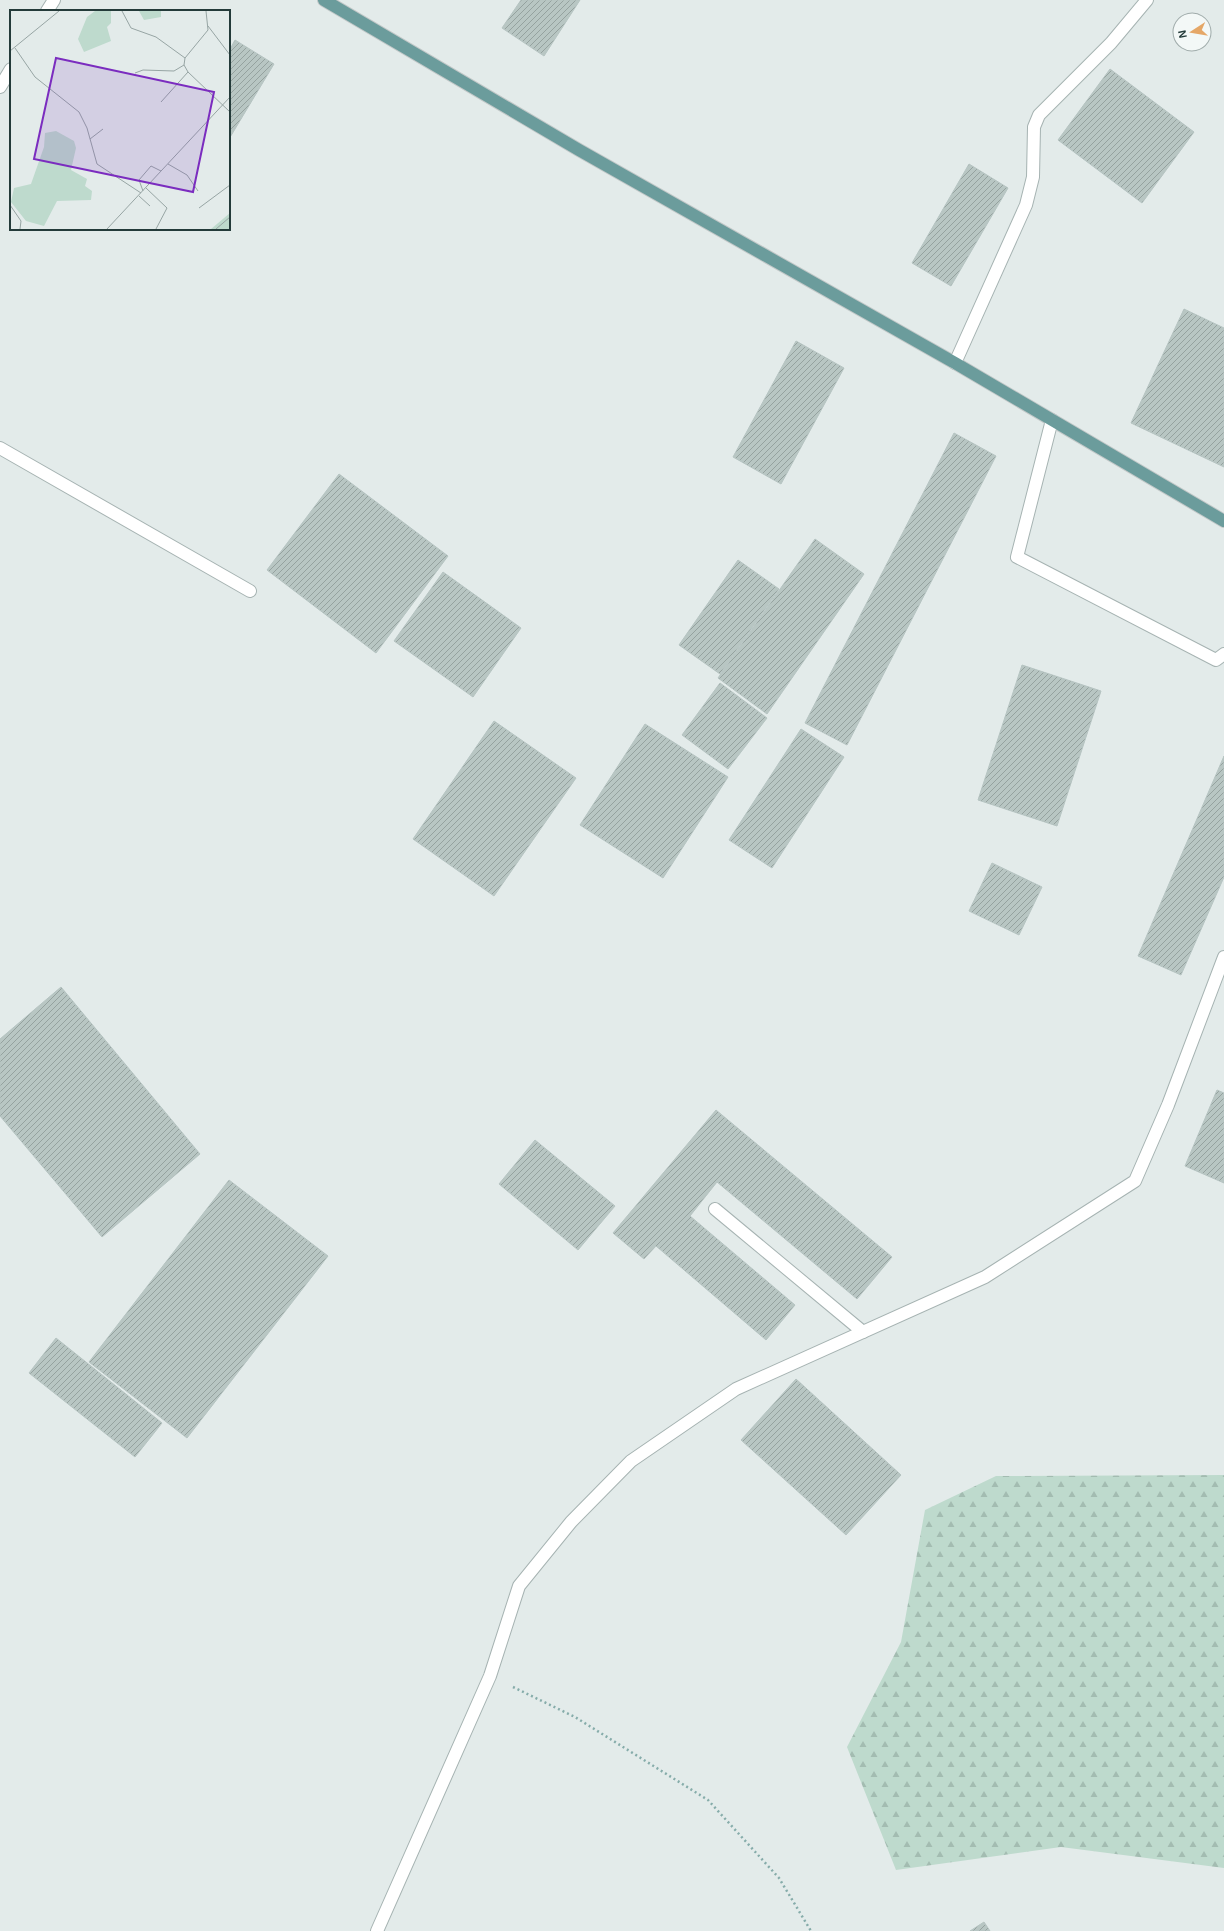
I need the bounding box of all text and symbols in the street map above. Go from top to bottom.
inset map [10,10,230,230]
north arrow [1172,12,1212,52]
text: N [1176,29,1189,39]

